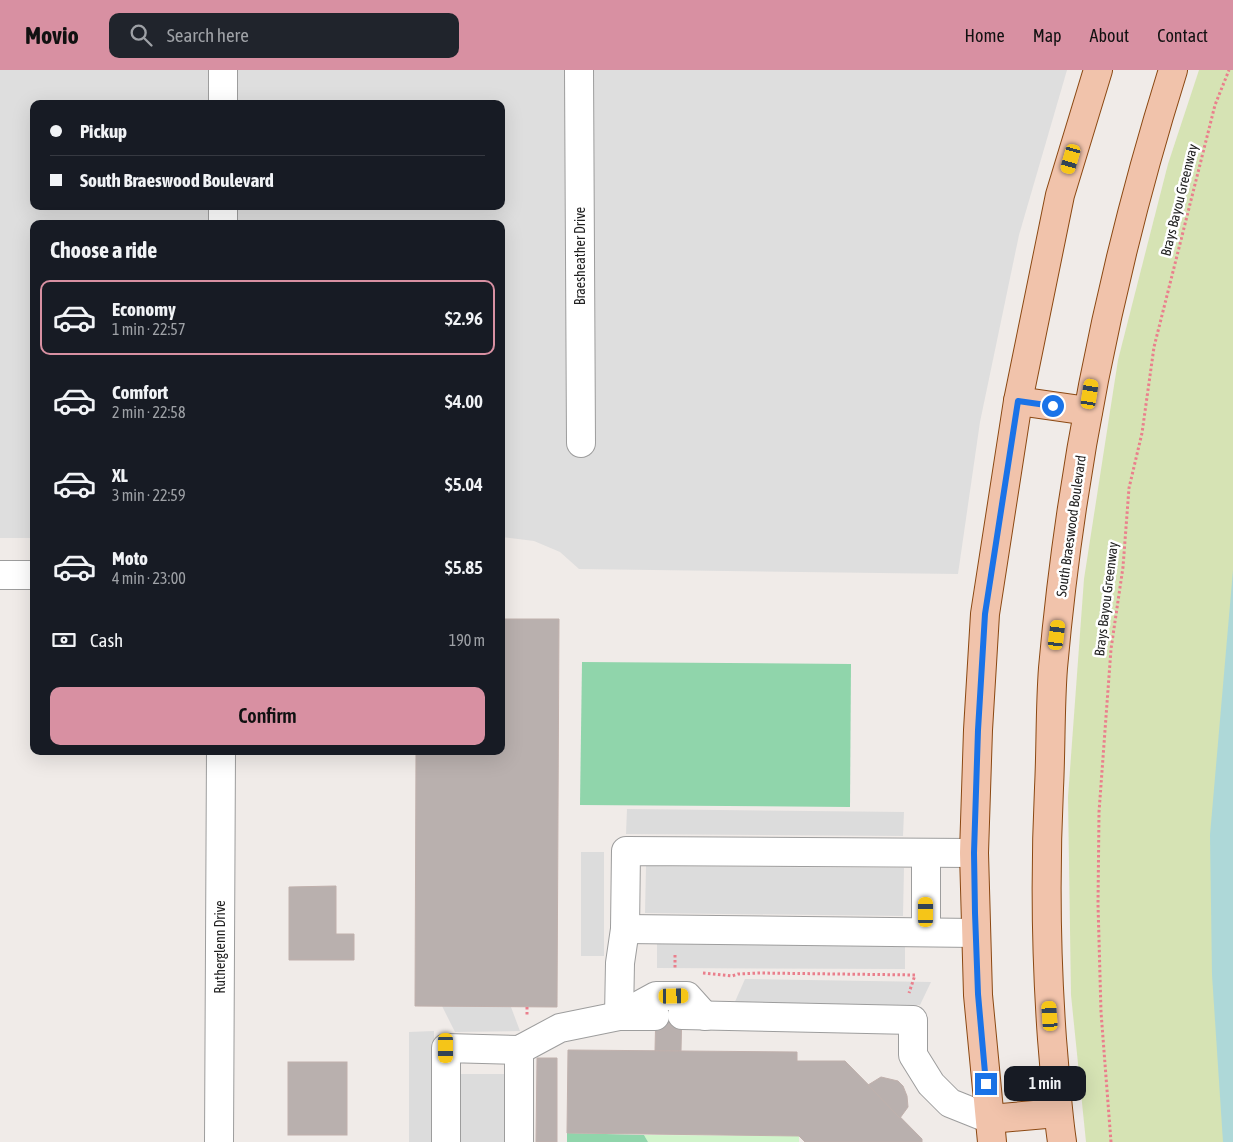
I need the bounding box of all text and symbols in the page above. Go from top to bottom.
search box [109,13,459,58]
icon: search [127,21,155,49]
text: Movio [25,22,79,49]
text: Search here [167,24,249,46]
text: Home [965,25,1005,46]
text: Map [1033,25,1062,46]
text: About [1090,25,1129,46]
text: Contact [1157,25,1208,46]
text: Pickup [80,120,127,142]
street label: Brays Bayou Greenway [1157,142,1201,258]
car [1059,143,1082,175]
text: South Braeswood Boulevard [80,169,274,191]
street label: Braesheather Drive [572,207,588,305]
text: Choose a ride [50,237,157,263]
icon: car [52,295,97,340]
text: Economy [112,298,176,320]
text: $2.96 [445,307,483,329]
text: 1 min · 22:57 [112,320,185,338]
icon: car [52,378,97,423]
car [1080,378,1099,410]
text: Comfort [112,381,168,403]
text: $4.00 [445,390,483,412]
route start [1042,395,1064,417]
text: 2 min · 22:58 [112,403,185,421]
street label: South Braeswood Boulevard [1053,454,1089,598]
icon: car [52,461,97,506]
text: XL [112,464,128,486]
text: $5.04 [445,473,483,495]
text: 3 min · 22:59 [112,486,185,504]
street label: Brays Bayou Greenway [1091,541,1121,657]
icon: car [52,544,97,589]
text: Moto [112,547,148,569]
text: $5.85 [445,556,483,578]
text: 4 min · 23:00 [112,569,186,587]
car [1047,619,1066,651]
icon: cash [50,626,78,654]
text: Cash [90,629,123,651]
text: 190 m [449,631,485,649]
button: Confirm [50,687,485,745]
car [918,897,933,927]
street label: Rutherglenn Drive [212,900,228,994]
car [658,988,689,1004]
car [1041,1001,1058,1031]
car [438,1033,453,1063]
callout: 1 min [1004,1066,1086,1102]
route end [975,1073,997,1095]
text: 1 min [1029,1074,1061,1092]

